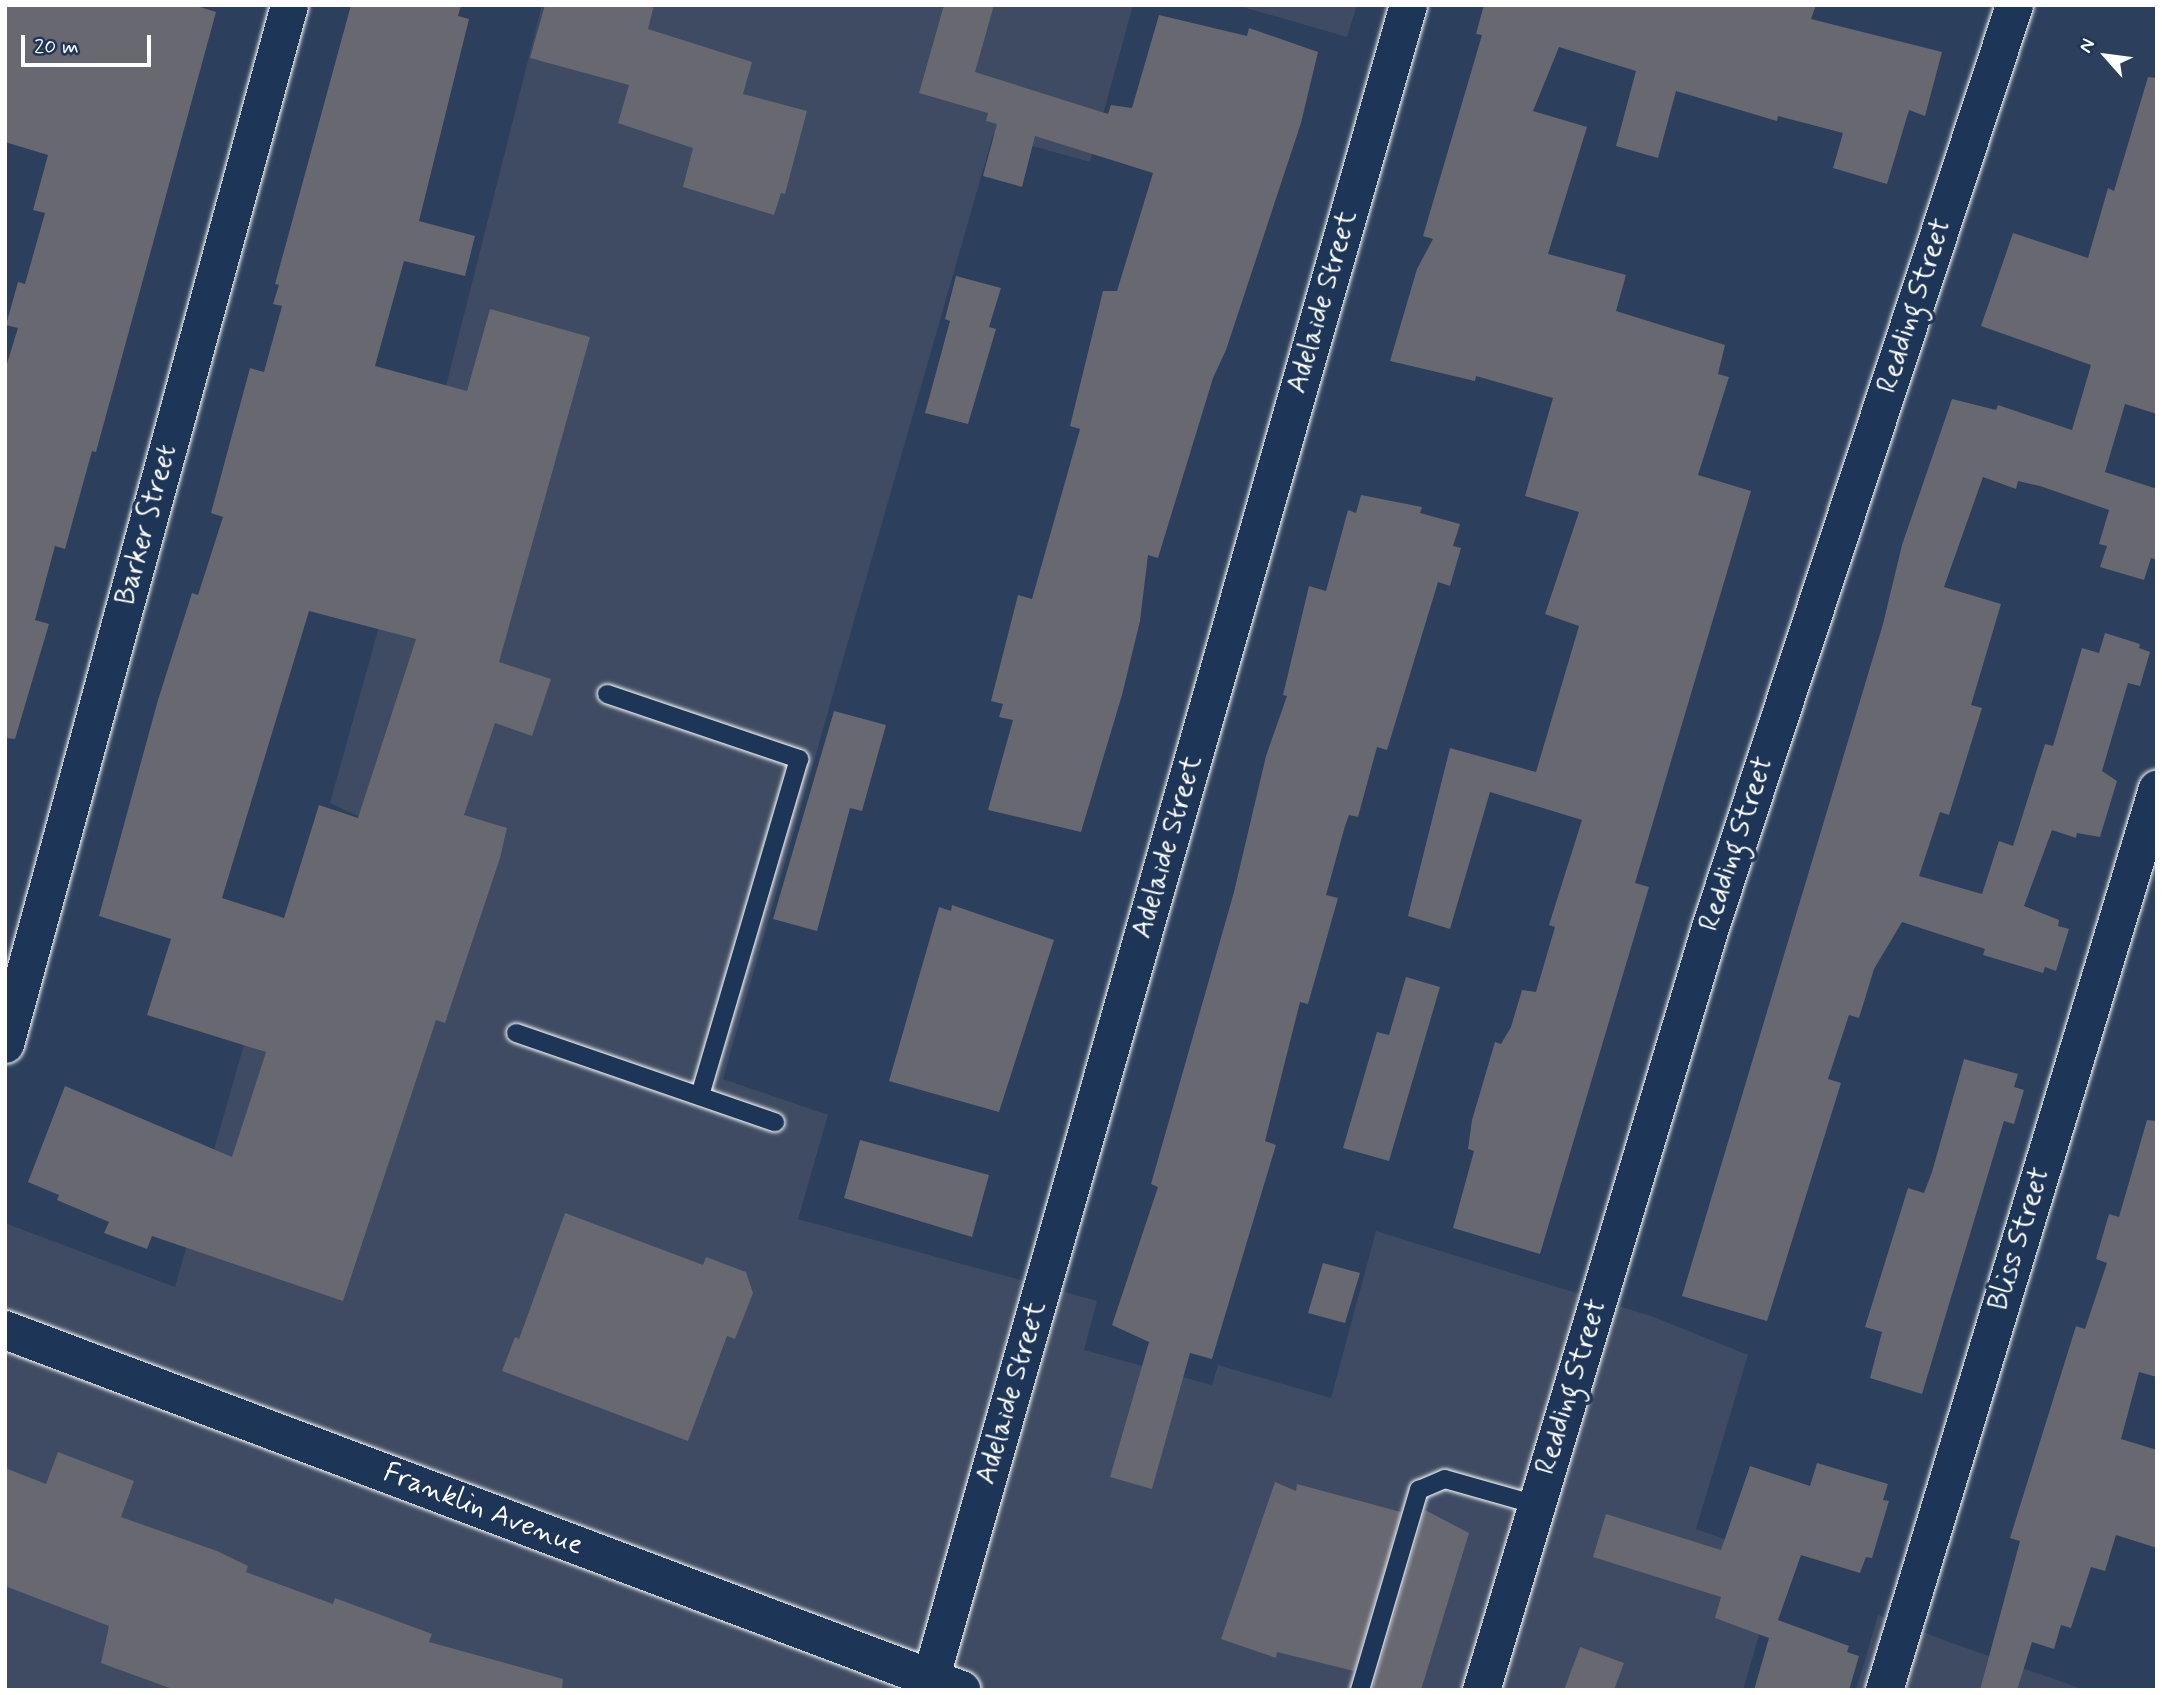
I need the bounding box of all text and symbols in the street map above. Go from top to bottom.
scale bar [24,21,154,65]
north arrow [2071,21,2141,91]
text: 20 m [34,33,79,61]
text: N [2073,34,2101,57]
street label: Adelaide Street [1281,207,1365,397]
street label: Redding Street [1871,215,1959,397]
street label: Barker Street [109,439,185,611]
street label: Adelaide Street [1126,752,1210,942]
street label: Redding Street [1693,753,1781,935]
street label: Bliss Street [1982,1164,2058,1314]
street label: Redding Street [1530,1296,1614,1478]
street label: Adelaide Street [970,1298,1054,1488]
street label: Franklin Avenue [382,1458,584,1562]

